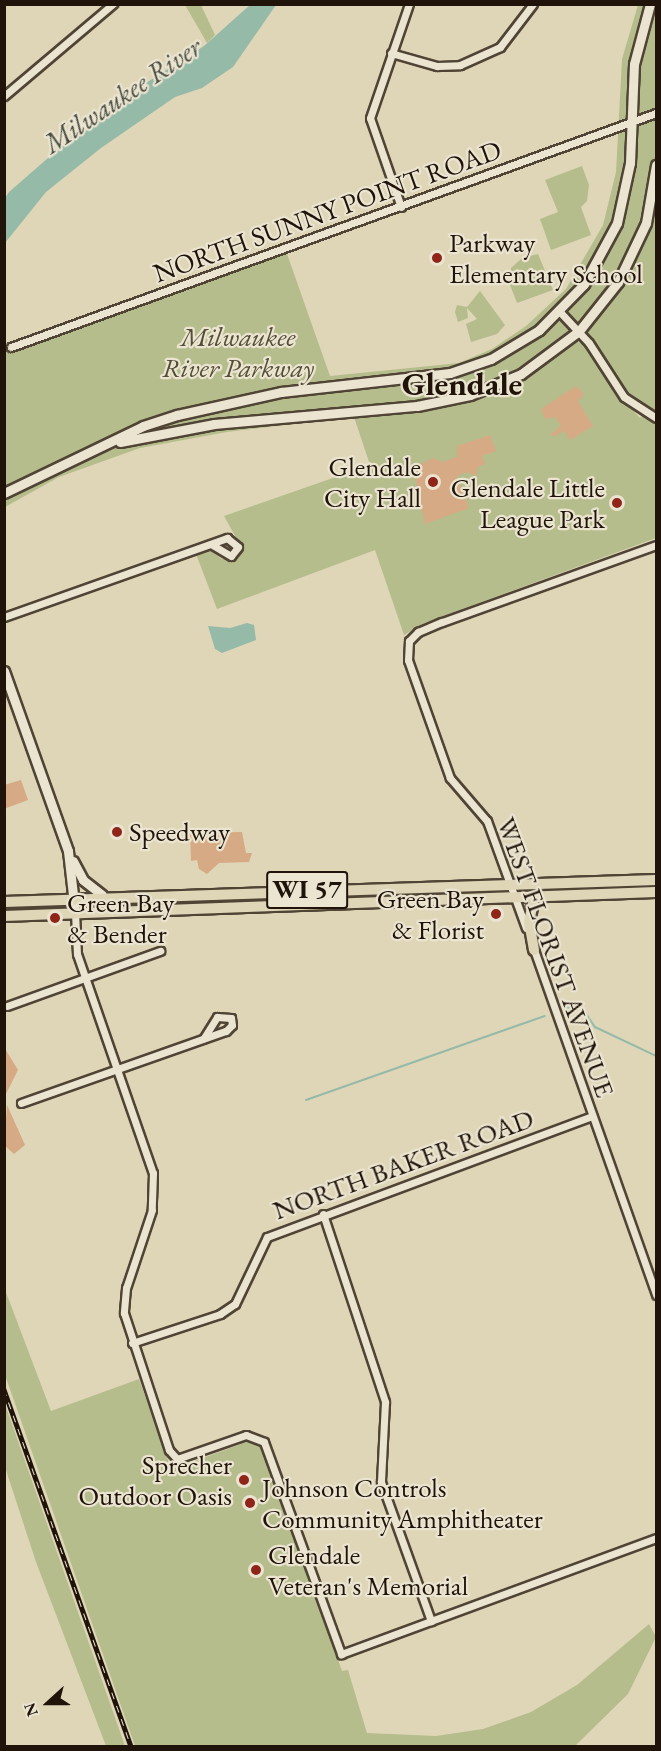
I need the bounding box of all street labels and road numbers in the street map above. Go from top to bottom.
street label: NORTH SUNNY POINT ROAD [149,133,505,289]
street label: WEST FLORIST AVENUE [490,813,622,1101]
road number: WI 57 [265,867,349,913]
street label: NORTH BAKER ROAD [268,1102,538,1226]

